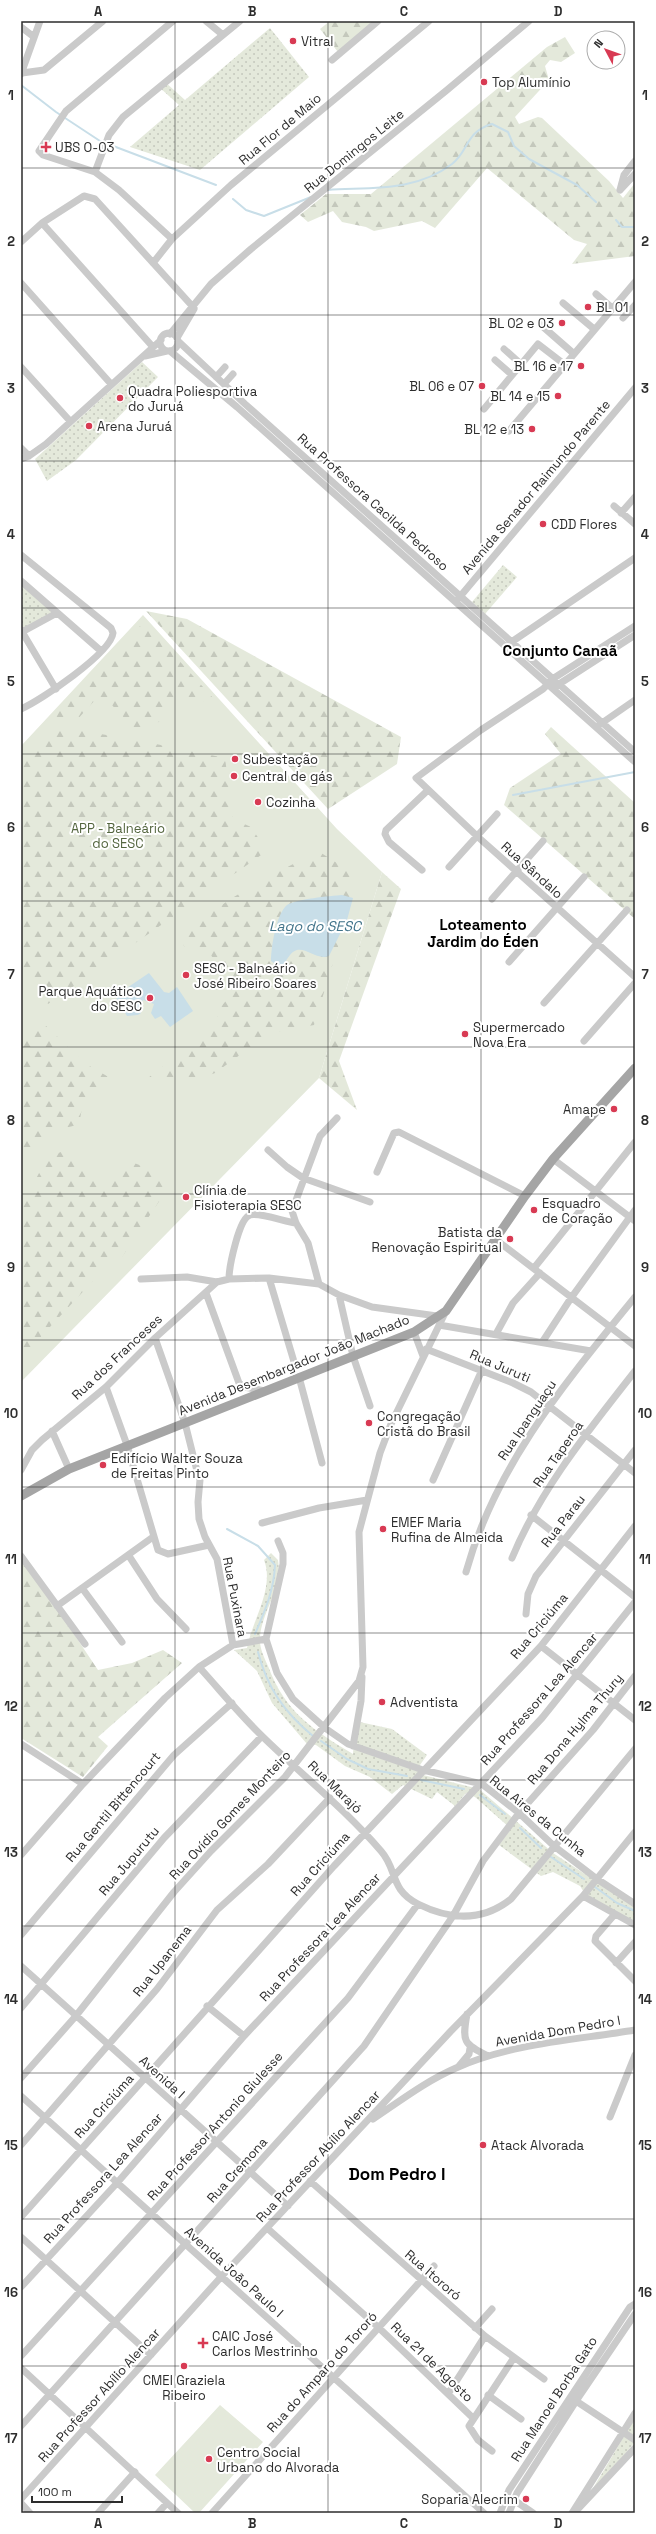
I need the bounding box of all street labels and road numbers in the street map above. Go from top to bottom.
street label: Rua Flor de Maio [235,89,325,169]
street label: Rua Domingos Leite [300,105,408,197]
street label: Avenida Senador Raimundo Parente [458,396,614,578]
street label: Rua Professora Cacilda Pedroso [294,429,452,575]
street label: Rua Sândalo [498,838,566,902]
street label: Rua dos Franceses [68,1311,166,1403]
street label: Avenida Desembargador João Machado [176,1311,412,1419]
street label: Rua Juruti [467,1346,533,1386]
street label: Rua Ipanguaçu [494,1377,560,1463]
street label: Rua Taperoa [529,1417,587,1490]
street label: Rua Parau [537,1491,589,1551]
street label: Rua Puxinara [219,1555,251,1639]
street label: Rua Criciúma [506,1589,572,1662]
street label: Rua Professora Lea Alencar [477,1629,601,1769]
street label: Rua Dona Hylma Thury [523,1670,627,1788]
street label: Rua Ovídio Gomes Monteiro [166,1747,294,1883]
street label: Rua Gentil Bittencourt [62,1748,164,1866]
street label: Rua Marajó [304,1757,366,1817]
street label: Rua Aires da Cunha [486,1772,590,1861]
street label: Rua Jupurutu [95,1823,163,1899]
street label: Rua Criciúma [287,1828,354,1900]
street label: Rua Professora Lea Alencar [256,1869,384,2005]
street label: Rua Upanema [129,1922,195,2000]
street label: Avenida Dom Pedro I [494,2012,622,2050]
street label: Rua Professor Antonio Giulesse [144,2048,286,2204]
street label: Avenida I [136,2052,188,2102]
street label: Rua Criciúma [71,2070,138,2142]
street label: Rua Professor Abílio Alencar [252,2086,384,2226]
street label: Rua Professora Lea Alencar [40,2109,166,2247]
street label: Rua Cremona [203,2133,271,2206]
street label: Avenida João Paulo I [181,2223,287,2321]
street label: Rua Itororó [401,2246,465,2304]
street label: Rua do Amparo do Tororó [263,2308,381,2436]
street label: Rua 21 de Agosto [387,2318,477,2406]
street label: Rua Professor Abílio Alencar [34,2324,164,2466]
street label: Rua Manoel Borba Gato [507,2333,601,2465]

